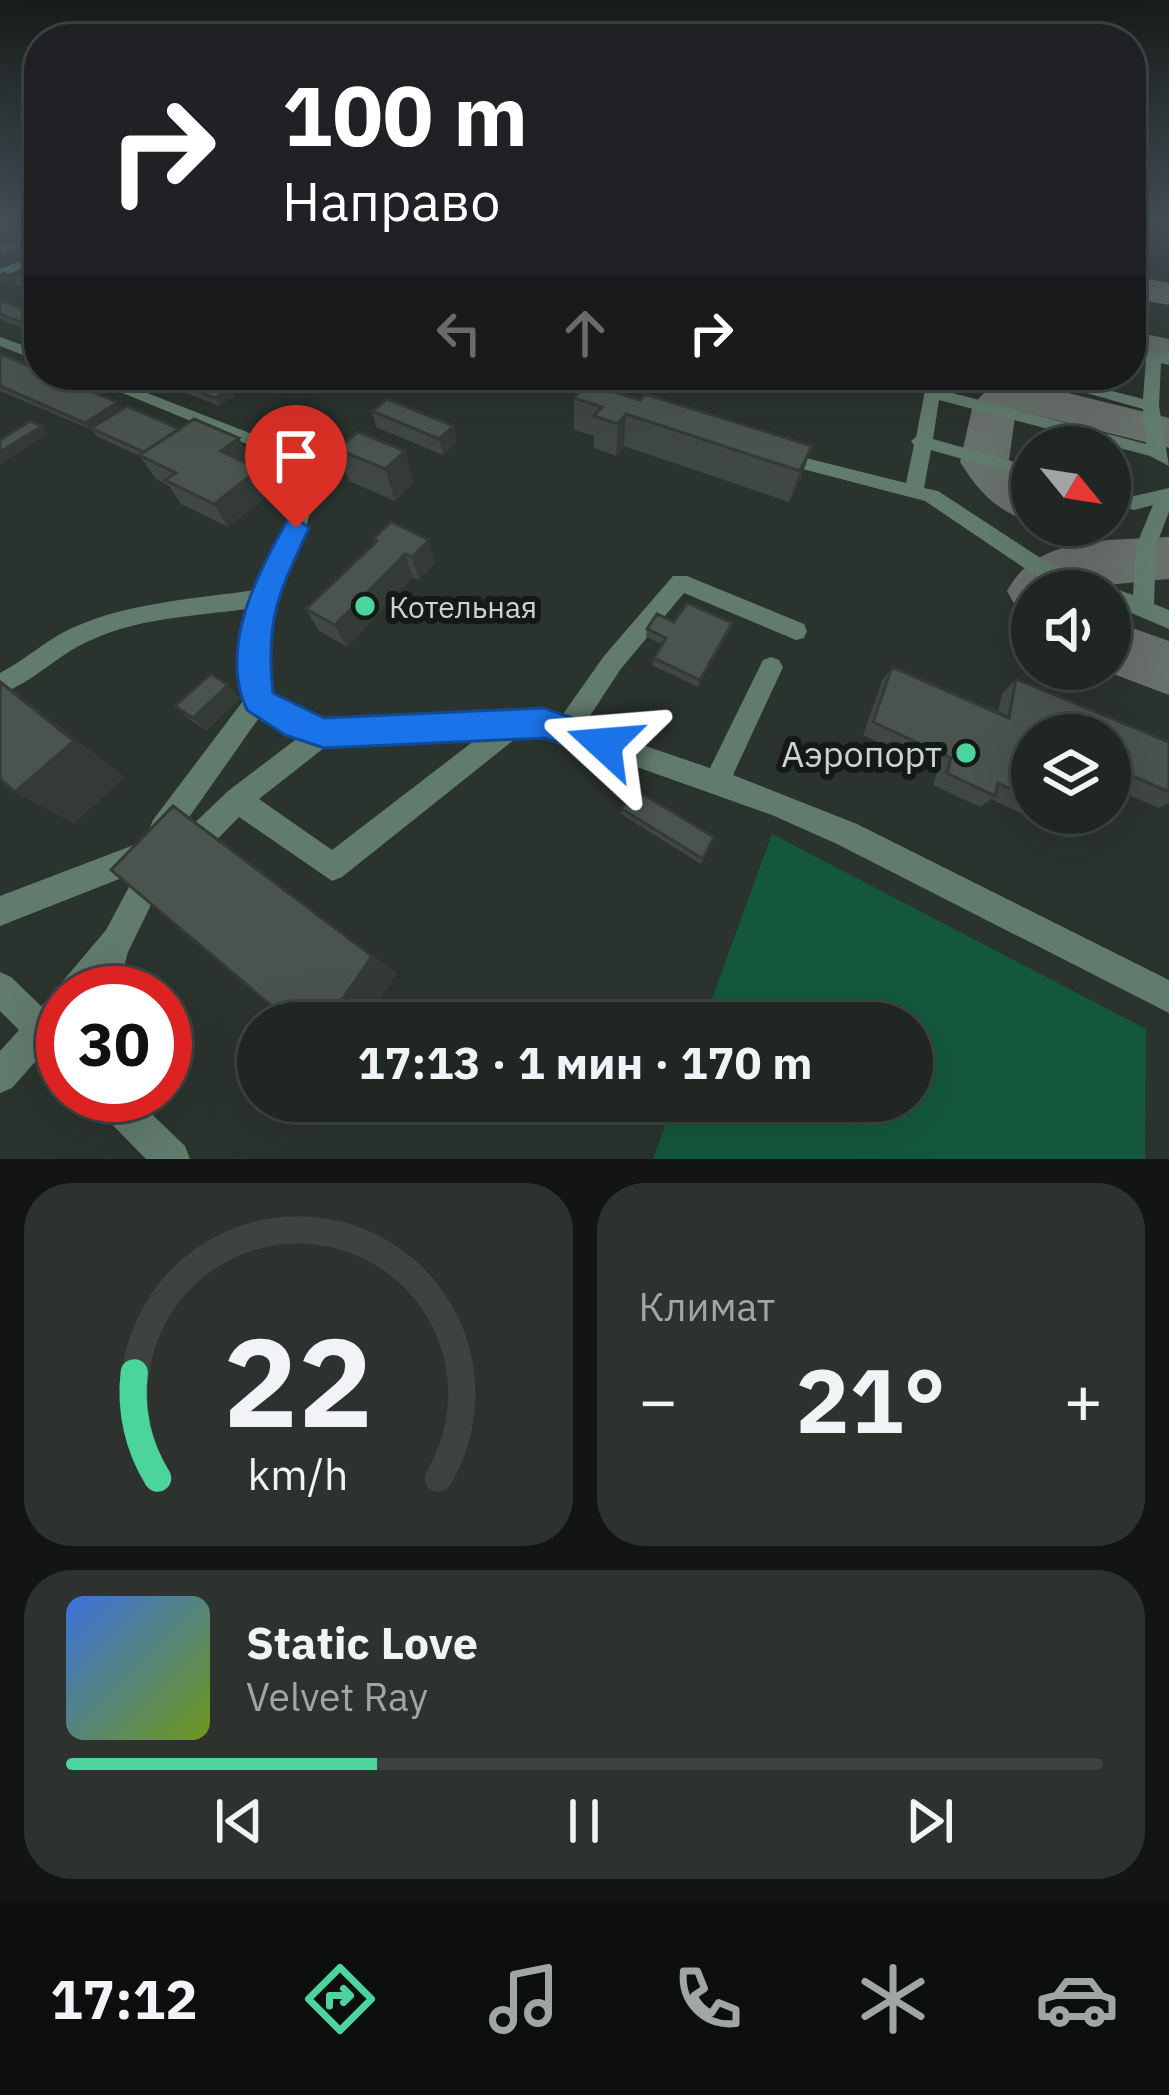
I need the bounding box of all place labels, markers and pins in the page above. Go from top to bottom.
pin [245,405,347,528]
place label: Котельная [389,587,537,626]
marker: Котельная [352,593,378,619]
place label: Аэропорт [781,730,942,777]
marker: Аэропорт [953,740,979,766]

